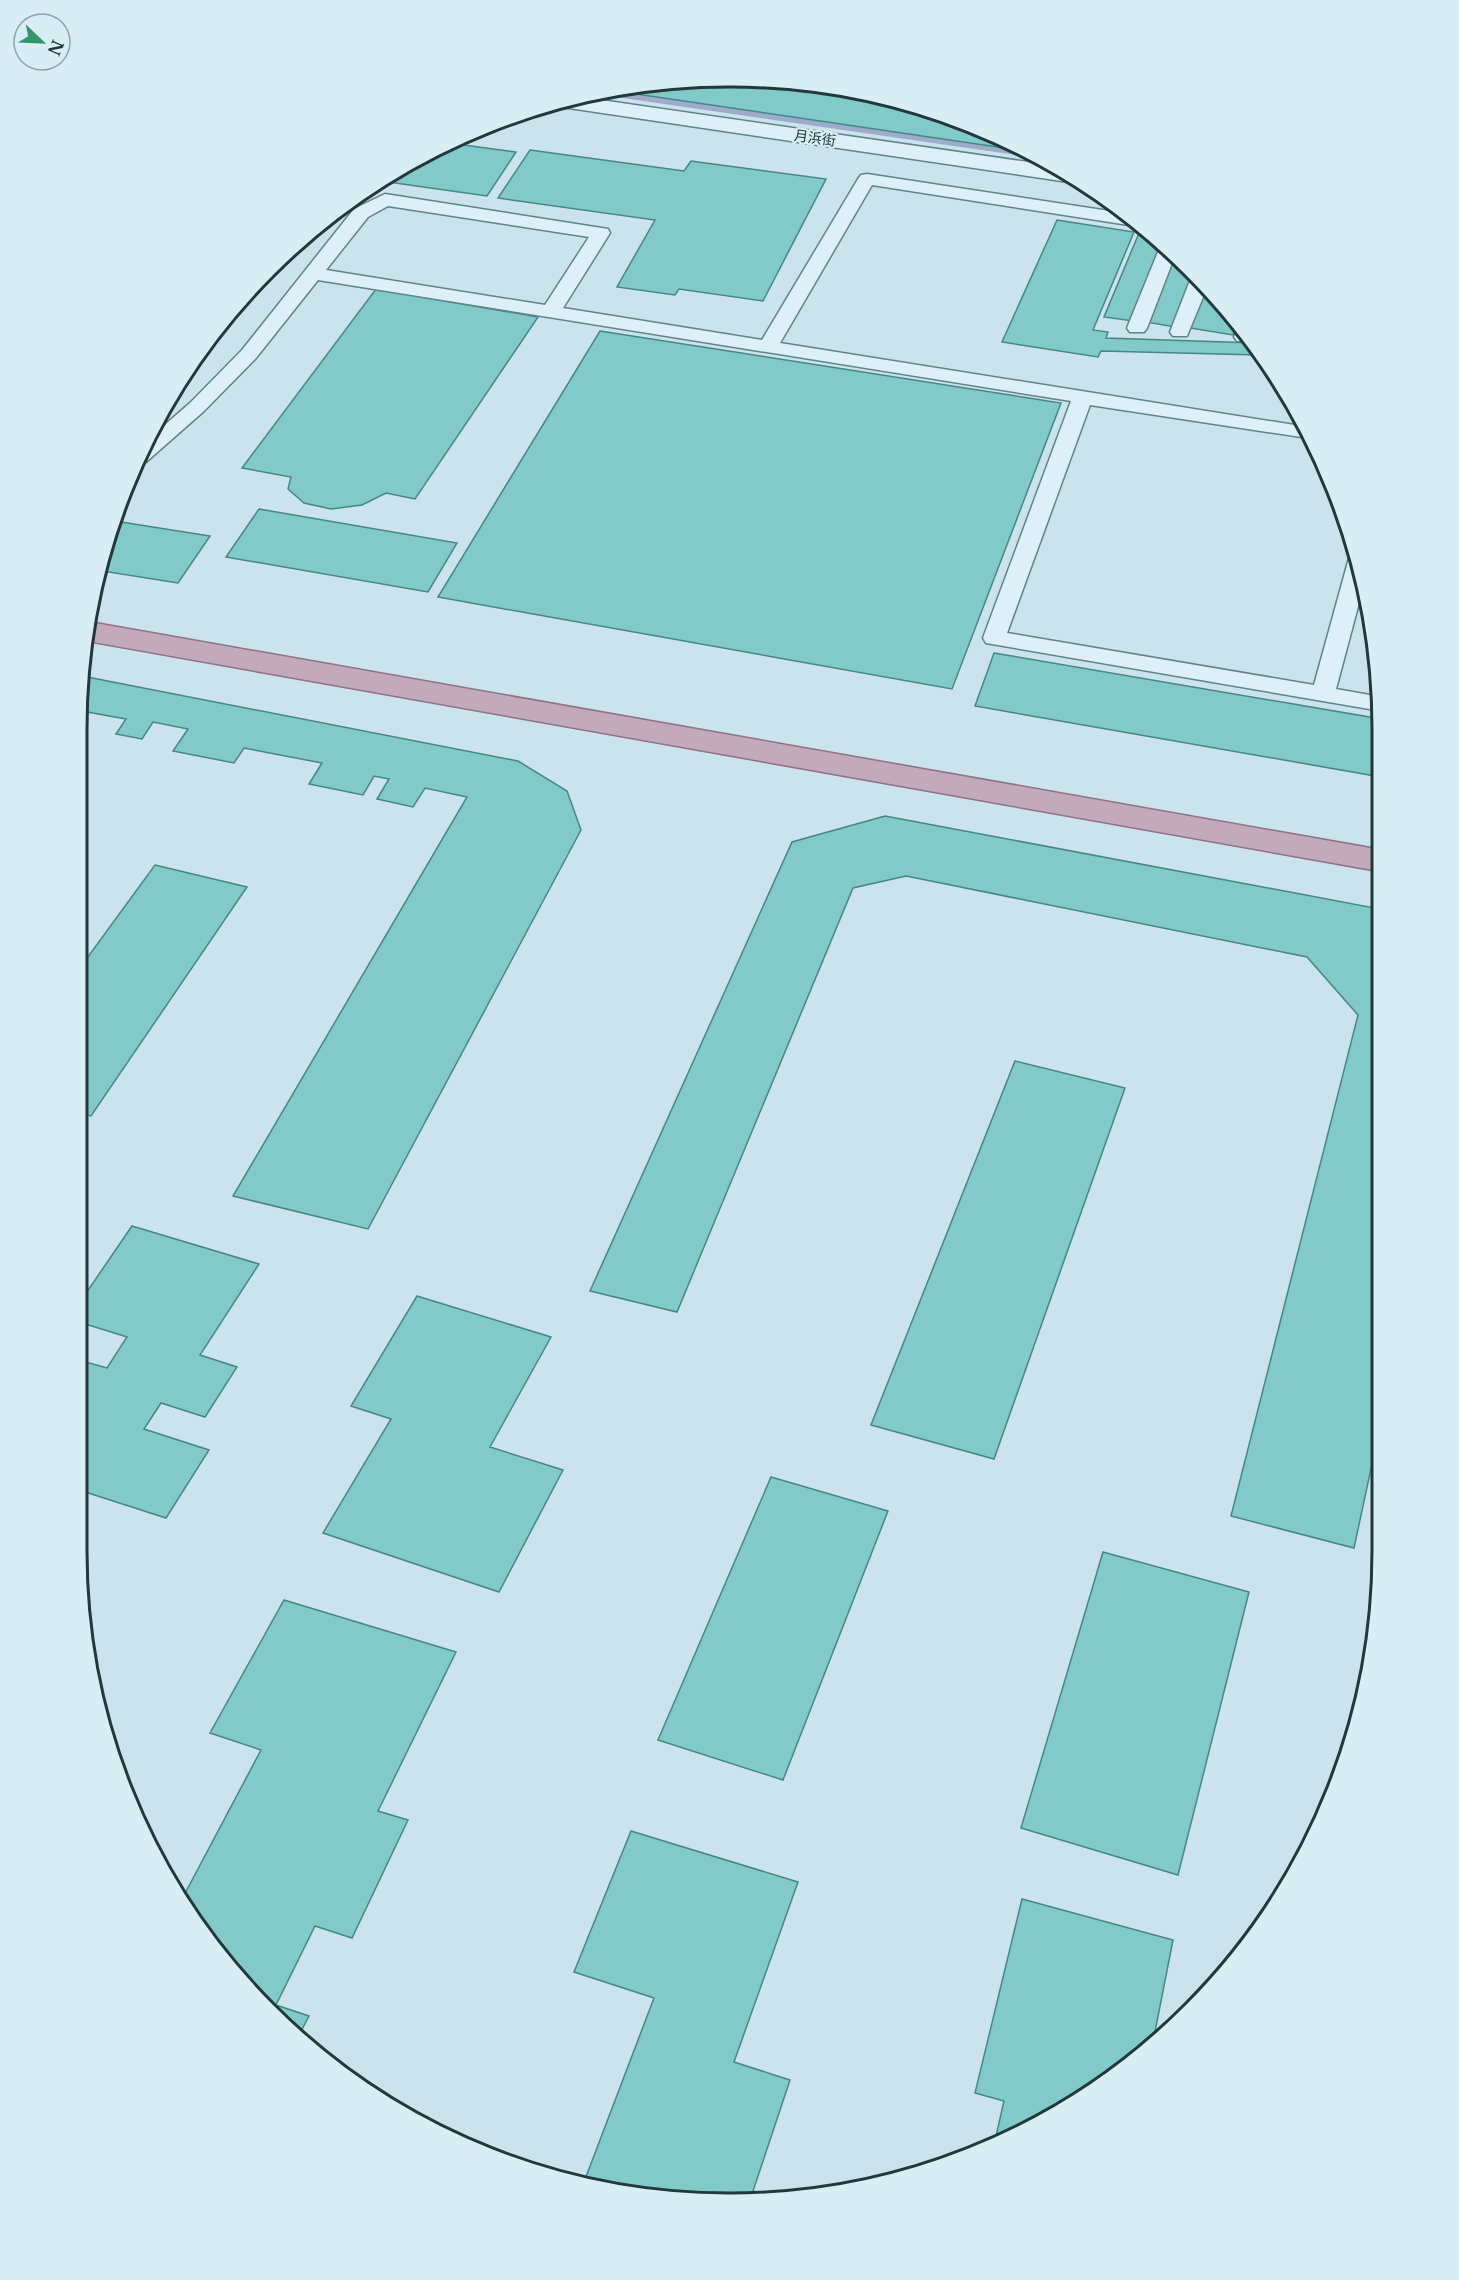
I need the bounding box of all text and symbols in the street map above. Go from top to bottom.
north arrow [12,12,72,72]
text: N [44,37,68,59]
street label: 月浜街 [793,126,837,150]

